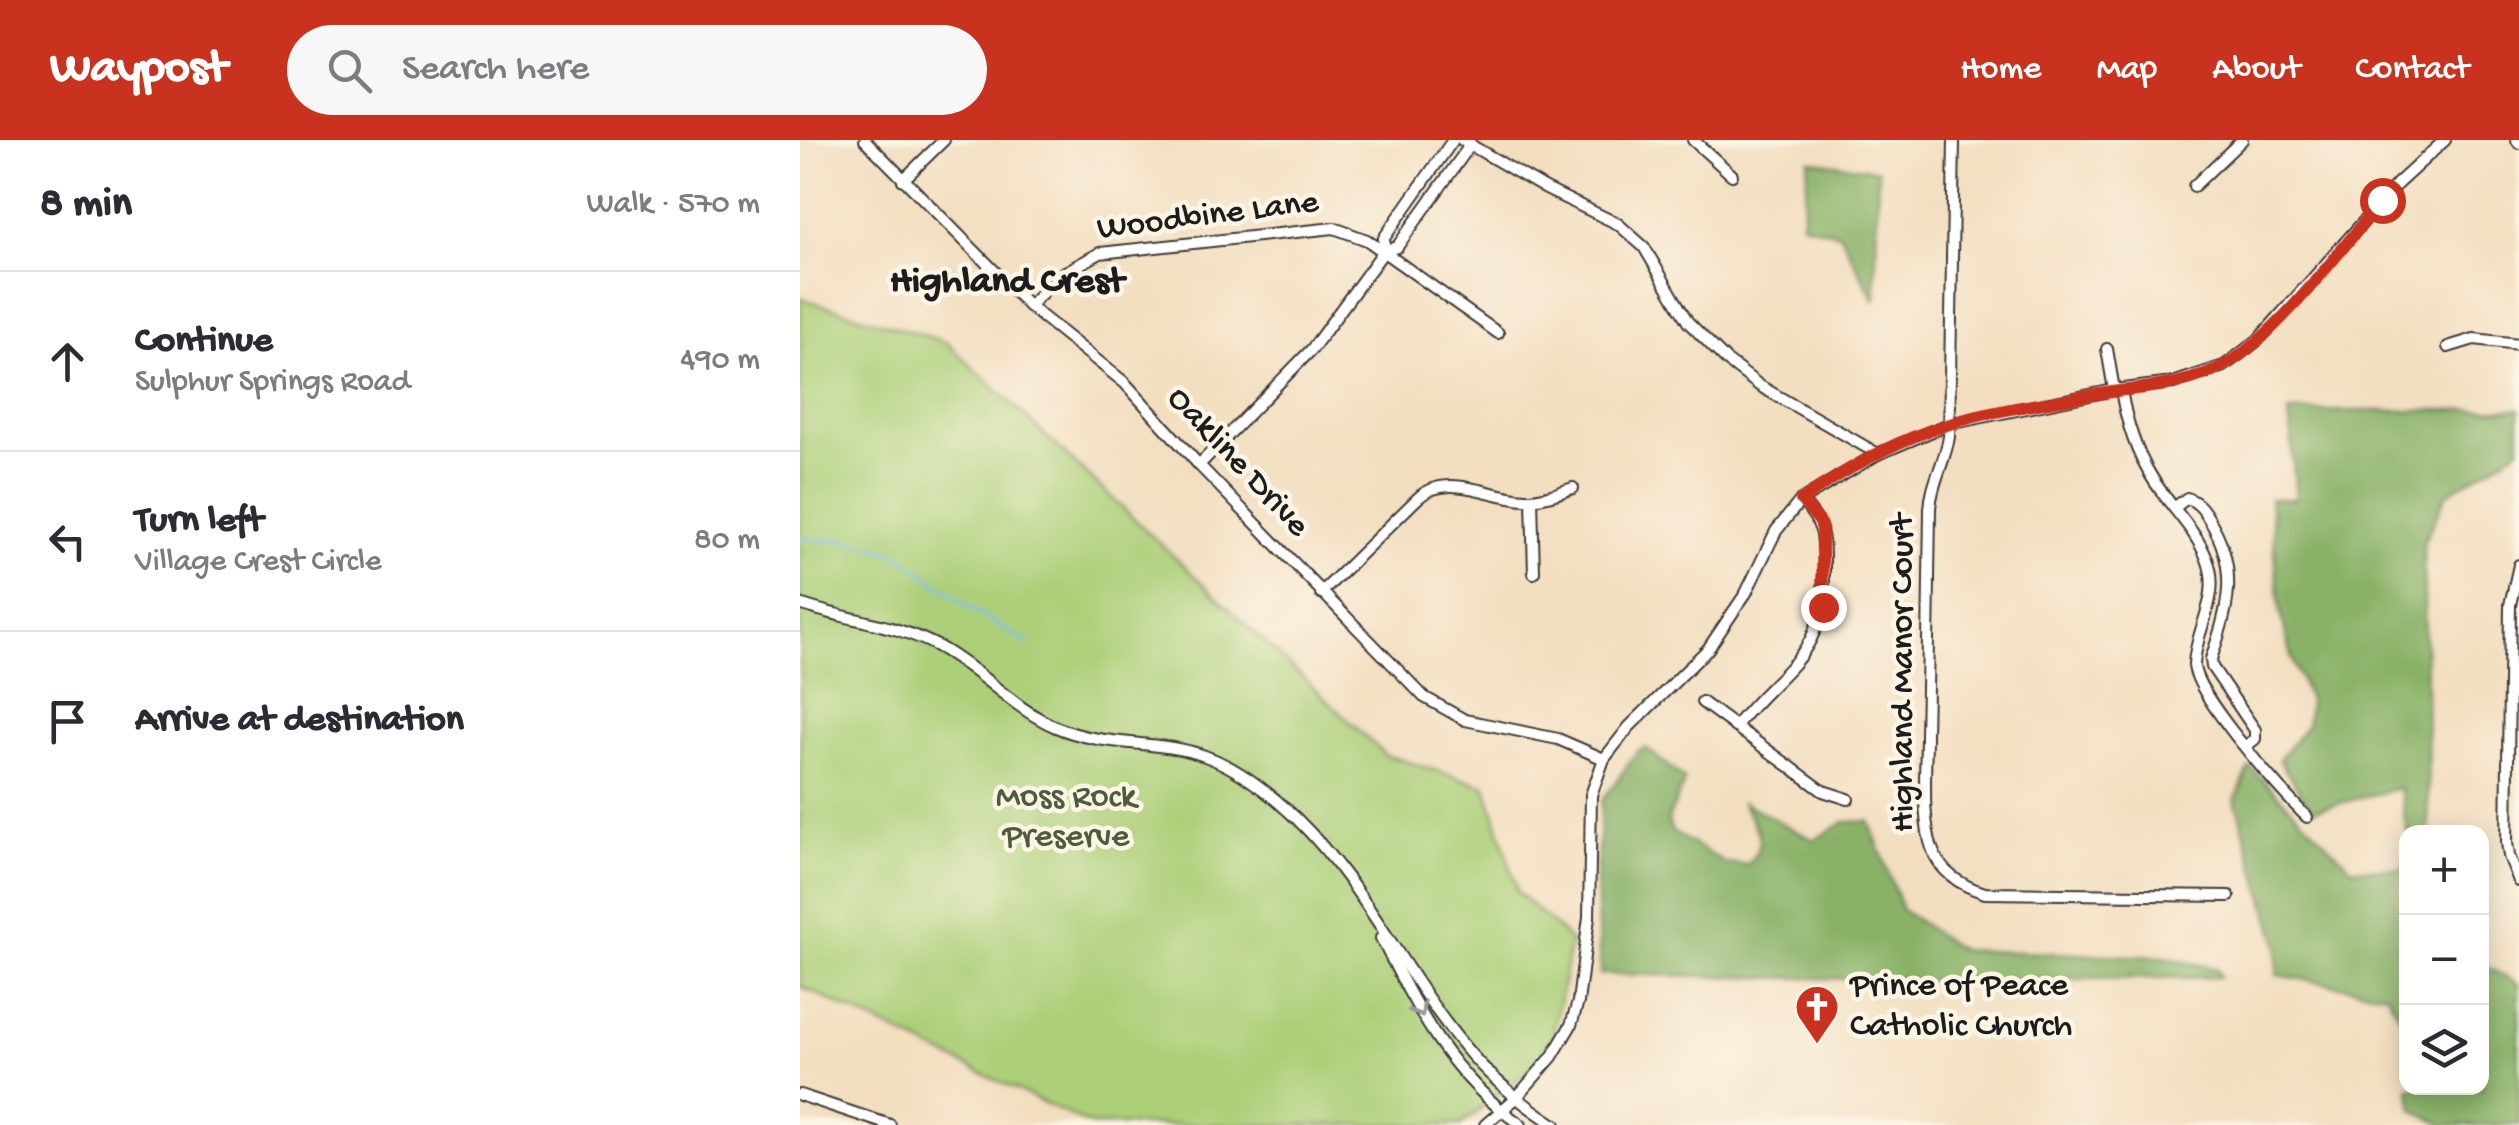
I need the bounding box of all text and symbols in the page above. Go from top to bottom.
search box [287,25,987,115]
text: Waypost [50,42,227,99]
icon: search [322,43,377,98]
text: Search here [402,48,589,92]
text: Home [1960,50,2041,91]
text: Map [2096,50,2157,91]
text: About [2212,50,2300,91]
text: Contact [2355,50,2469,91]
route start [2360,178,2406,224]
text: 8 min [40,181,132,230]
street label: Woodbine Lane [1095,183,1322,251]
text: Walk · 570 m [587,186,760,224]
district label: Highland Crest [890,261,1127,305]
text: Continue [135,320,273,364]
icon: ahead [40,334,95,389]
text: 490 m [680,342,760,380]
text: Sulphur Springs Road [135,364,410,402]
street label: Oakline Drive [1157,379,1318,547]
text: Turn left [135,500,263,544]
street label: Highland Manor Court [1884,511,1925,832]
icon: left [40,514,95,569]
text: 80 m [694,522,760,560]
text: Village Crest Circle [135,544,382,582]
route end [1801,585,1847,631]
icon: arrive [40,694,95,749]
text: Arrive at destination [135,699,464,743]
park label: Moss Rock Preserve [996,778,1140,859]
map controls [2399,825,2489,1095]
button: + [2399,825,2489,915]
button: − [2399,915,2489,1005]
place label: Prince of Peace Catholic Church [1849,967,2072,1048]
church icon: Prince of Peace Catholic Church [1794,984,1840,1045]
one-way arrow [1407,999,1427,1017]
button: layers [2399,1005,2489,1095]

